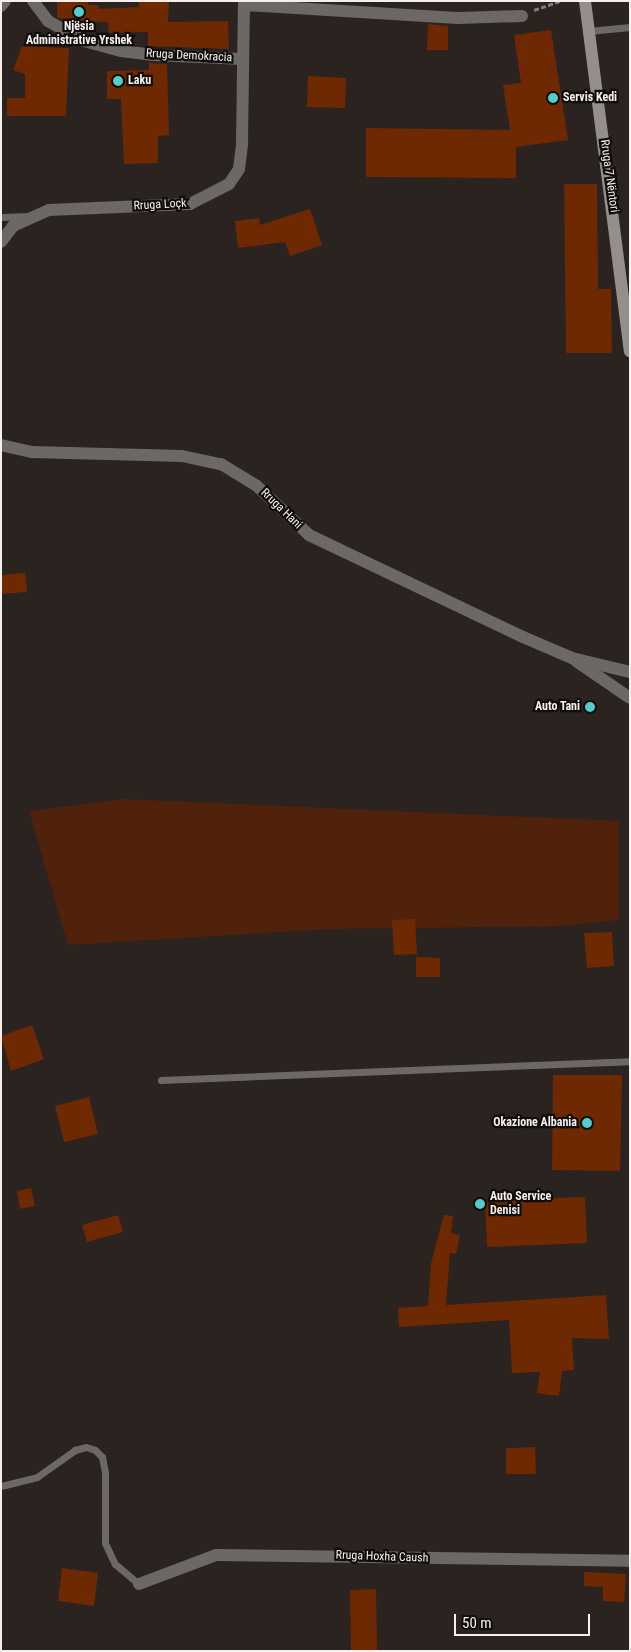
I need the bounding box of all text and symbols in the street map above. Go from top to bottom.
marker: Njësia Administrative Yrshek [73,6,85,18]
place label: Njësia Administrative Yrshek [26,20,132,48]
street label: Rruga Demokracia [145,47,233,65]
place label: Laku [128,74,151,88]
marker: Laku [112,75,124,87]
place label: Servis Kedi [563,91,617,105]
marker: Servis Kedi [547,92,559,104]
street label: Rruga 7 Nëntori [597,139,621,213]
street label: Rruga Loçk [133,196,187,214]
street label: Rruga Hani [257,486,305,532]
place label: Auto Tani [535,700,580,714]
marker: Auto Tani [584,701,596,713]
place label: Okazione Albania [493,1116,577,1130]
marker: Okazione Albania [581,1117,593,1129]
place label: Auto Service Denisi [490,1190,551,1218]
marker: Auto Service Denisi [474,1198,486,1210]
street label: Rruga Hoxha Caush [335,1548,429,1566]
scale bar [456,1604,592,1636]
text: 50 m [462,1614,492,1632]

